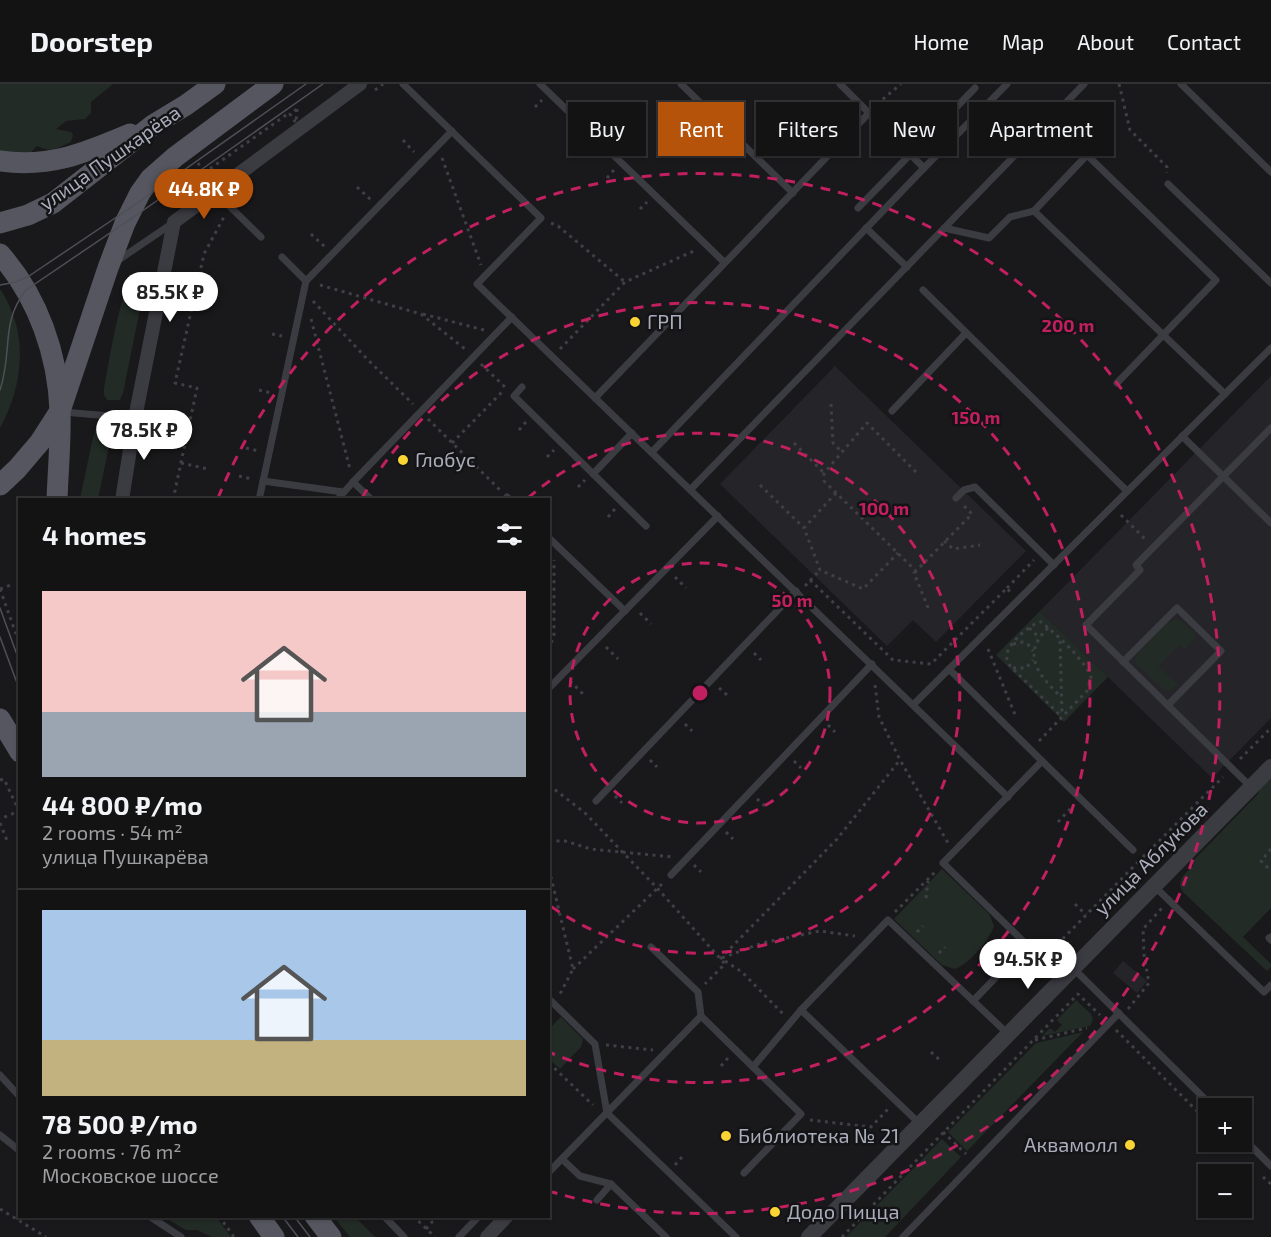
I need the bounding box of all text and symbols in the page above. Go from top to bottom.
text: Doorstep [30,24,153,58]
text: Home [913,29,969,54]
text: Map [1002,29,1044,54]
text: About [1077,29,1134,54]
text: Contact [1167,29,1241,54]
street label: улица Пушкарёва [34,100,185,216]
chip: Buy [568,102,646,156]
chip: Rent [658,102,744,156]
chip: Filters [756,102,859,156]
chip: New [871,102,957,156]
chip: Apartment [969,102,1114,156]
pin: 44.8K ₽ [149,169,259,220]
text: 44.8K ₽ [168,176,240,200]
pin: 85.5K ₽ [115,272,225,323]
text: 85.5K ₽ [136,279,204,303]
place label: ГРП [647,309,683,333]
text: 200 m [1042,314,1094,336]
marker: ГРП [628,315,642,329]
text: 150 m [952,406,1000,428]
pin: 78.5K ₽ [89,410,199,461]
text: 78.5K ₽ [110,417,178,441]
place label: Глобус [415,447,476,472]
marker: Глобус [396,453,410,467]
text: 100 m [859,497,909,519]
icon: filters [493,518,526,551]
text: 4 homes [42,519,147,550]
text: 50 m [771,589,813,611]
icon: home [230,630,338,738]
centre of rings [690,683,710,703]
text: 44 800 ₽/mo [42,789,203,820]
street label: улица Аблукова [1089,797,1213,921]
text: 2 rooms · 54 m² [42,820,183,844]
text: улица Пушкарёва [42,844,209,868]
pin: 94.5K ₽ [973,939,1083,990]
text: 94.5K ₽ [993,946,1063,970]
icon: home [230,949,338,1057]
map controls [1198,1098,1252,1218]
button: + [1198,1098,1252,1152]
text: 78 500 ₽/mo [42,1108,197,1139]
place label: Библиотека № 21 [738,1123,899,1147]
marker: Библиотека № 21 [719,1129,733,1143]
place label: Аквамолл [1024,1132,1118,1156]
marker: Аквамолл [1123,1138,1137,1152]
text: 2 rooms · 76 m² [42,1139,181,1163]
text: Московское шоссе [42,1163,219,1187]
button: − [1198,1164,1252,1218]
place label: Додо Пицца [787,1199,899,1223]
marker: Додо Пицца [768,1205,782,1219]

